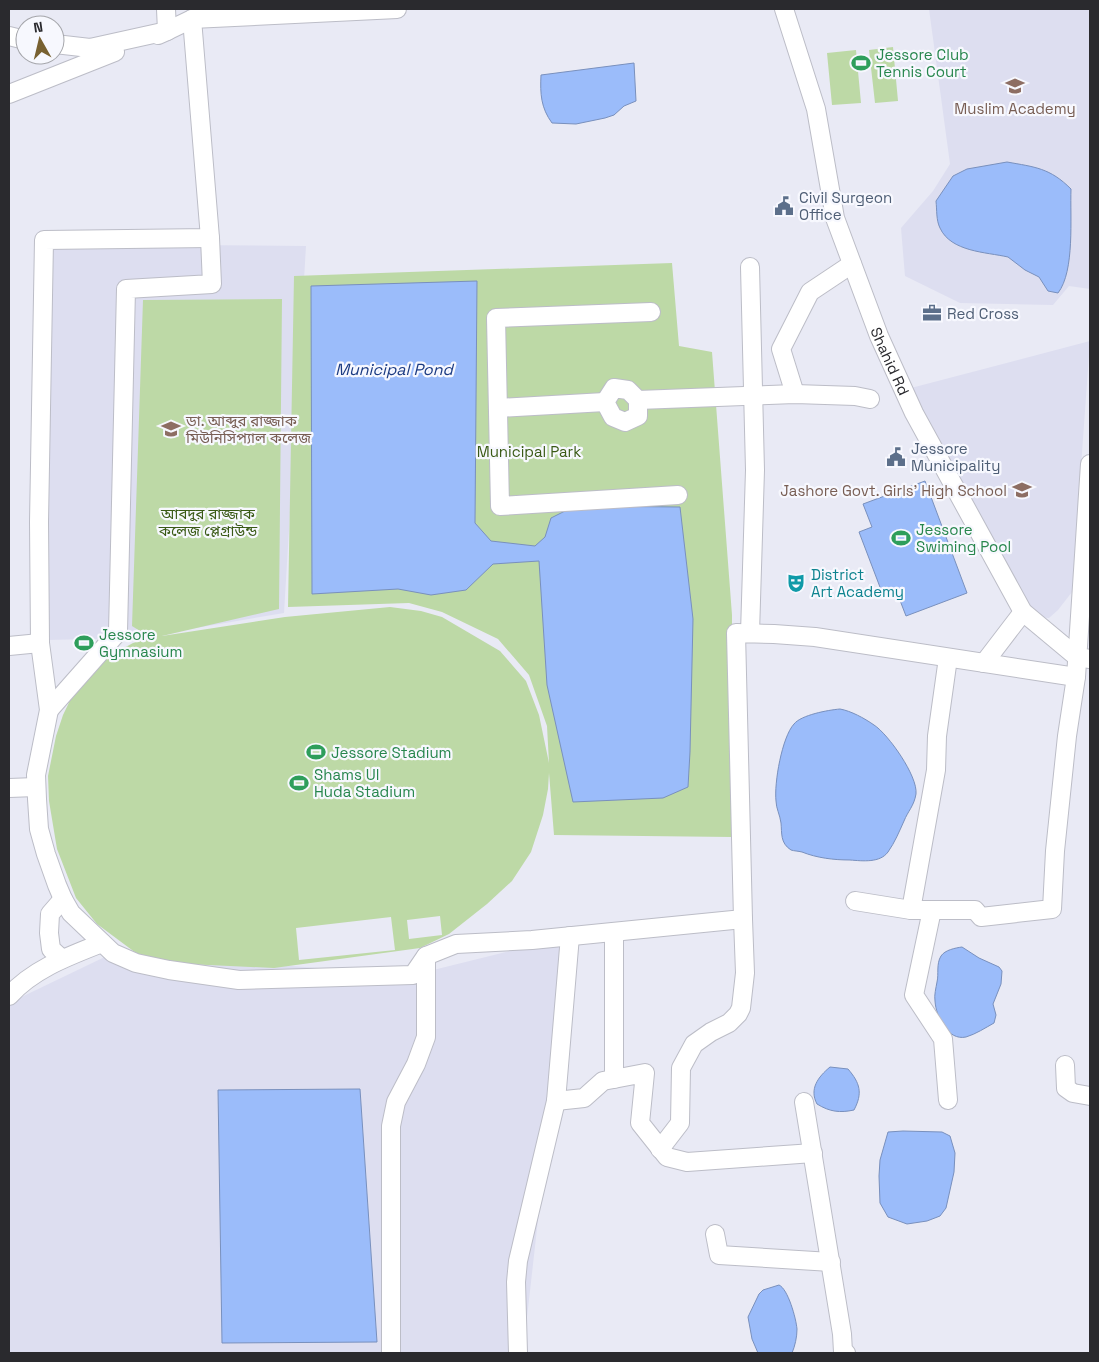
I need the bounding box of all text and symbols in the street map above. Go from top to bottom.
north arrow [15,15,65,65]
text: N [32,18,44,37]
place label: Jessore Club Tennis Court [876,45,969,81]
sports icon: Jessore Club Tennis Court [850,52,872,74]
school or university icon: Muslim Academy [1004,75,1026,97]
place label: Muslim Academy [954,99,1076,118]
place label: Civil Surgeon Office [799,188,892,224]
public building icon: Civil Surgeon Office [773,195,795,217]
office icon: Red Cross [921,302,943,324]
place label: Red Cross [947,304,1019,323]
street label: Shahid Rd [867,324,914,398]
water label: Municipal Pond [335,359,455,380]
place label: ডা. আব্দুর রাজ্জাক মিউনিসিপ্যাল কলেজ [185,411,312,447]
school or university icon: ডা. আব্দুর রাজ্জাক মিউনিসিপ্যাল কলেজ [160,418,182,440]
place label: Jessore Municipality [911,439,1000,475]
park label: Municipal Park [477,442,581,461]
public building icon: Jessore Municipality [885,446,907,468]
school or university icon: Jashore Govt. Girls' High School [1011,479,1033,501]
place label: Jashore Govt. Girls' High School [780,481,1007,500]
park label: আবদুর রাজ্জাক কলেজ প্লেগ্রাউন্ড [158,504,258,540]
place label: Jessore Swiming Pool [916,520,1011,556]
sports icon: Jessore Swiming Pool [890,527,912,549]
place label: District Art Academy [811,565,904,601]
theatre icon: District Art Academy [785,572,807,594]
place label: Jessore Gymnasium [99,625,182,661]
sports icon: Jessore Gymnasium [73,632,95,654]
sports icon: Jessore Stadium [305,741,327,763]
place label: Jessore Stadium [331,743,451,762]
place label: Shams Ul Huda Stadium [314,765,415,801]
sports icon: Shams Ul Huda Stadium [288,772,310,794]

